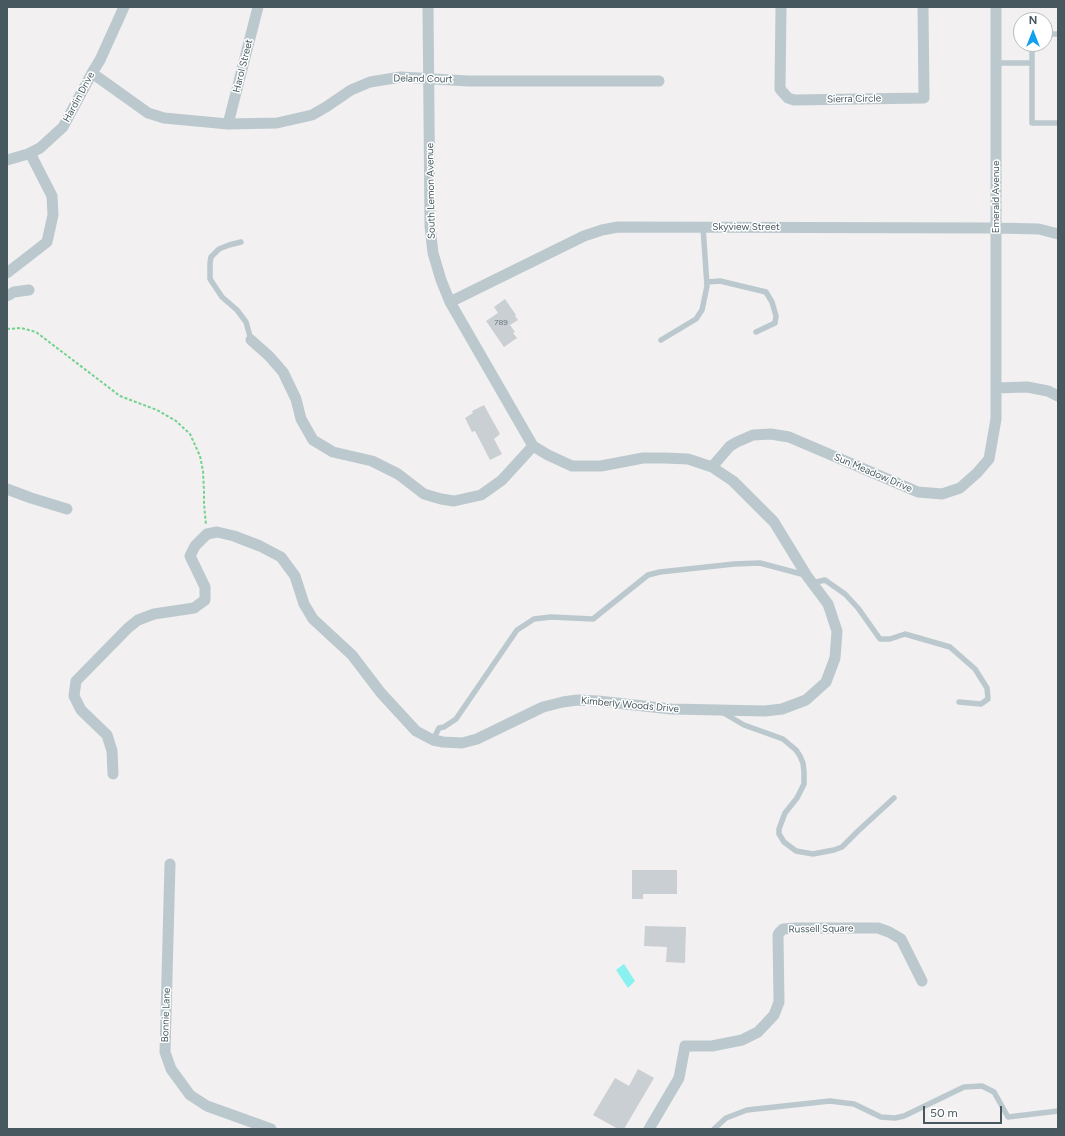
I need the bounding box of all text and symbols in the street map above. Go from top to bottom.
north arrow [1013,12,1053,52]
text: N [1029,14,1037,27]
street label: Harol Street [231,38,255,94]
street label: Hardin Drive [61,70,97,124]
street label: Deland Court [393,72,453,86]
street label: Sierra Circle [827,93,881,105]
street label: South Lemon Avenue [424,143,438,239]
street label: Emerald Avenue [990,161,1002,233]
street label: Skyview Street [712,221,780,233]
house number: 789 [494,318,508,328]
street label: Sun Meadow Drive [832,451,914,495]
street label: Kimberly Woods Drive [580,695,680,715]
street label: Russell Square [788,922,854,936]
street label: Bonnie Lane [159,987,173,1043]
scale bar [925,1098,1004,1124]
text: 50 m [930,1106,958,1120]

